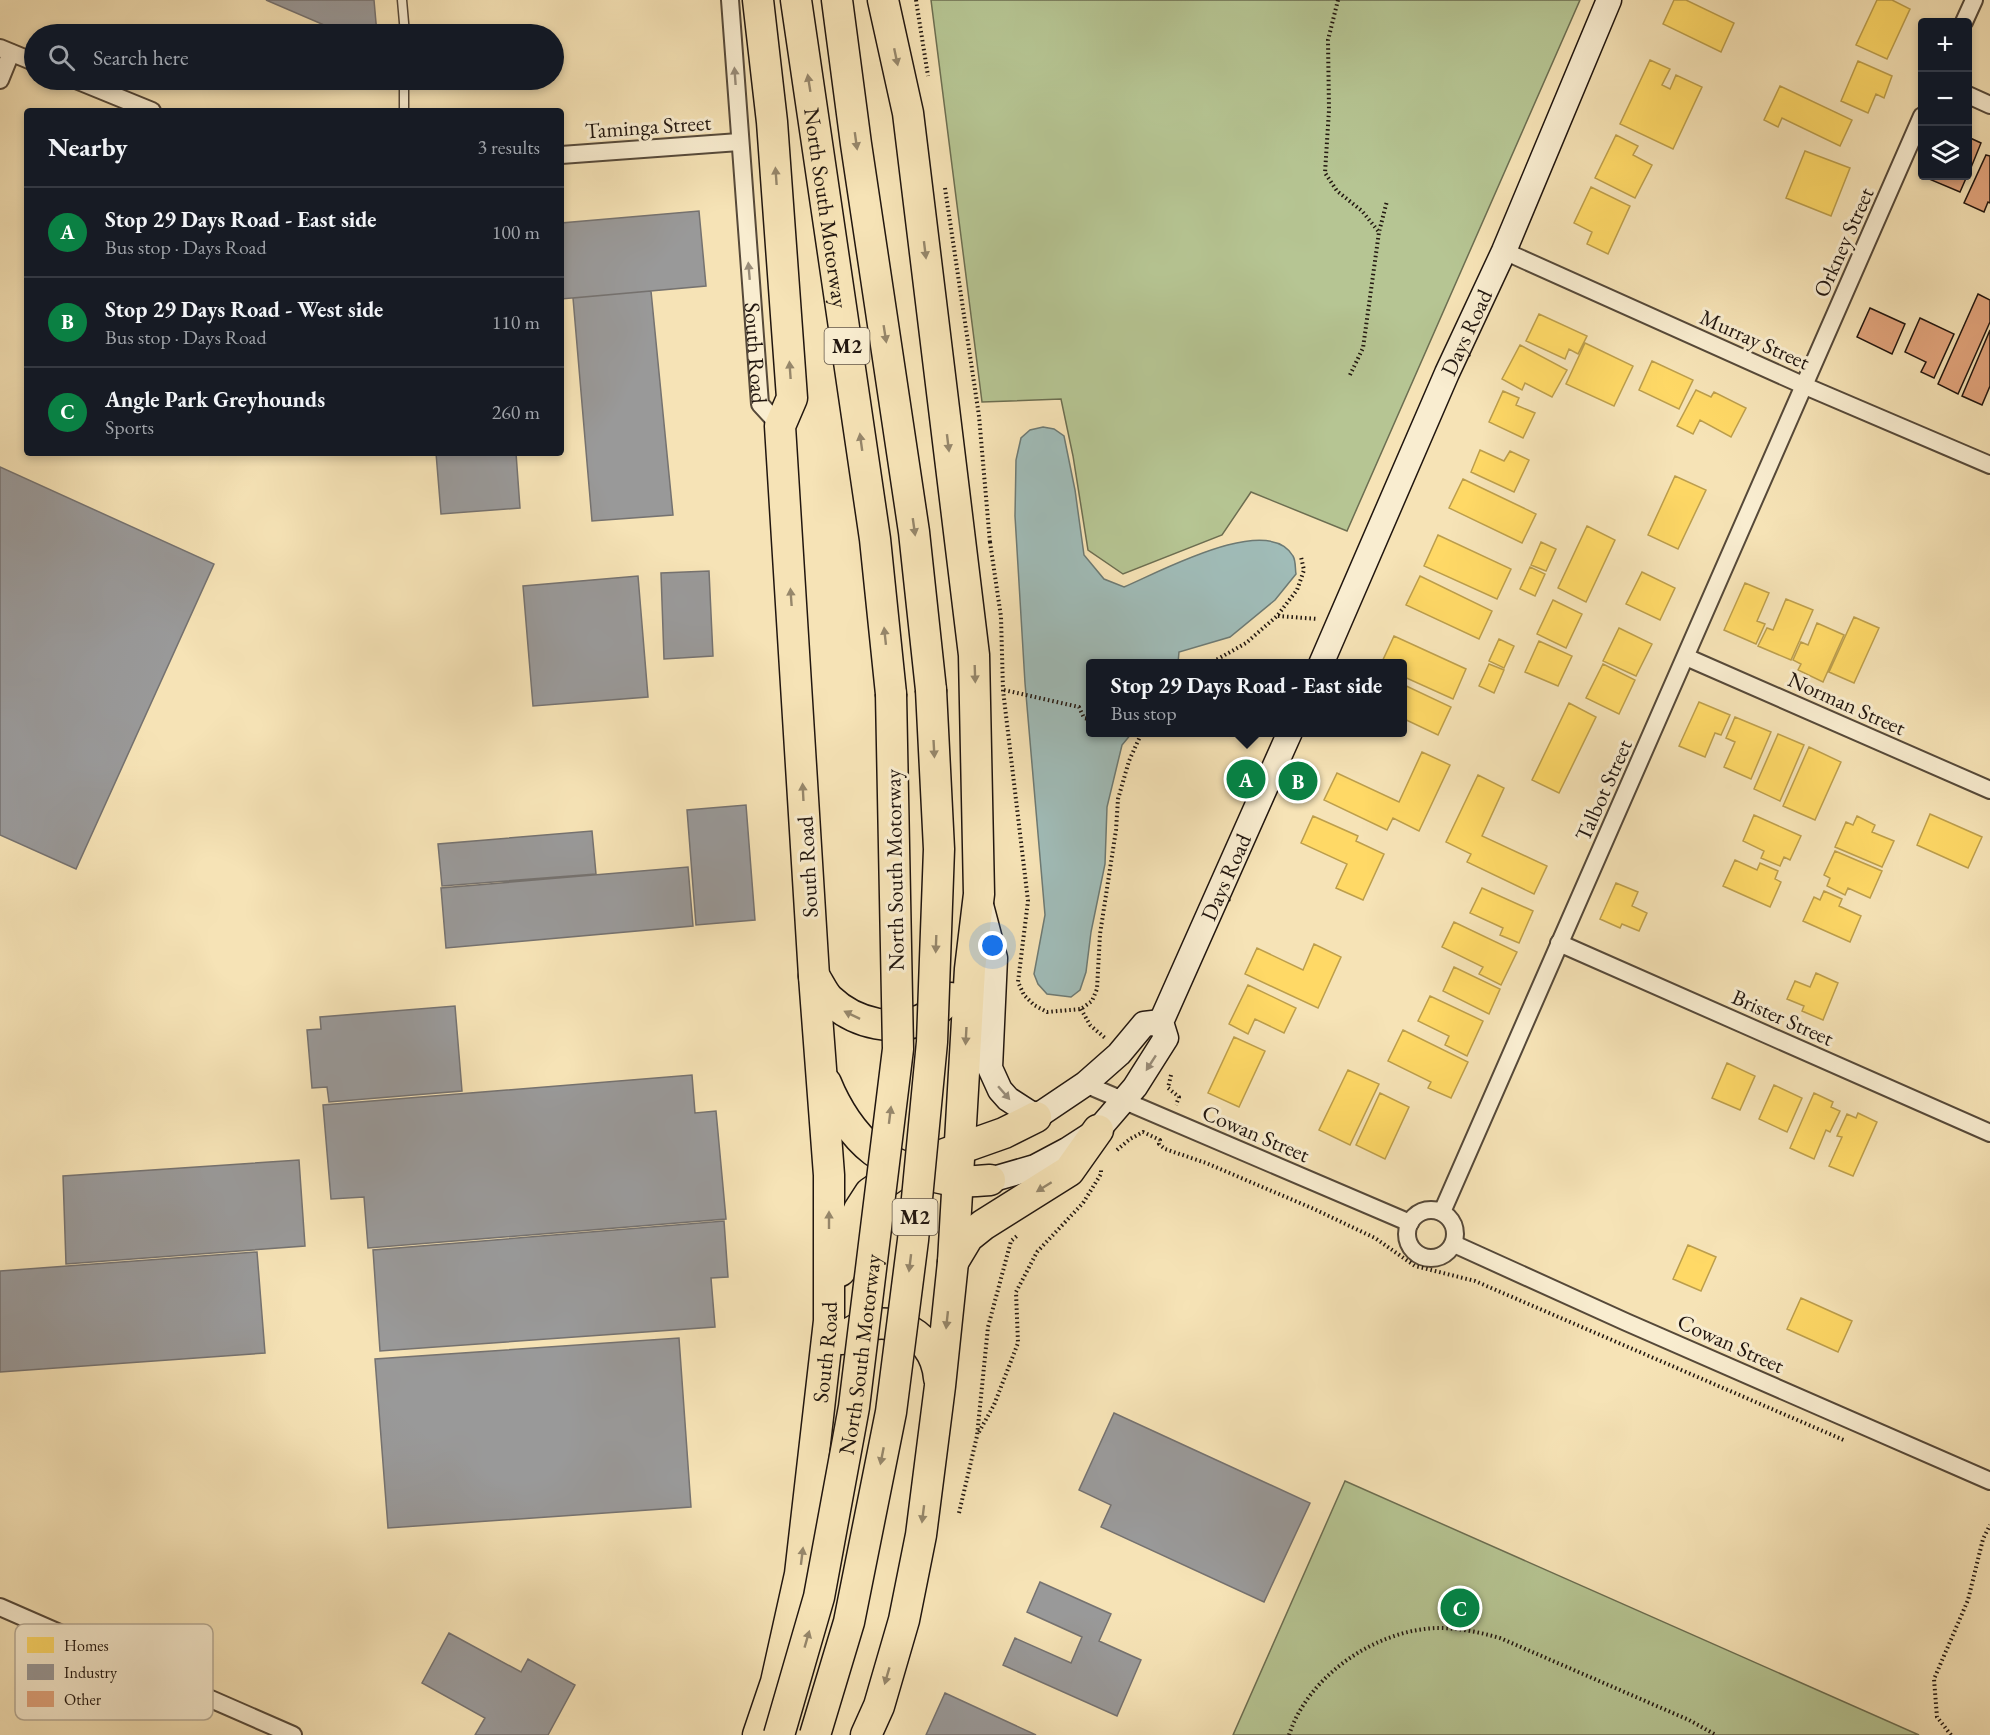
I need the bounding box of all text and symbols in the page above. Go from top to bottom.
map controls [1918,18,1972,180]
button: + [1918,18,1972,72]
search box [24,24,564,90]
icon: search [45,41,78,74]
text: Search here [93,43,188,72]
one-way arrow [892,48,901,67]
one-way arrow [730,67,739,86]
button: − [1918,72,1972,126]
one-way arrow [804,73,813,92]
street label: North South Motorway [797,106,855,310]
street label: Taminga Street [584,108,712,145]
button: layers [1918,126,1972,180]
text: Nearby [48,130,128,164]
one-way arrow [851,132,860,151]
text: 3 results [477,134,540,160]
one-way arrow [771,166,781,185]
street label: Orkney Street [1806,183,1881,302]
text: Stop 29 Days Road - East side [105,205,376,234]
text: A [60,219,75,245]
text: 100 m [492,219,540,245]
text: Bus stop · Days Road [105,234,267,260]
one-way arrow [920,240,929,259]
one-way arrow [744,261,754,280]
street label: Days Road [1434,284,1500,381]
text: Stop 29 Days Road - West side [105,295,383,324]
street label: South Road [737,301,774,406]
street label: Murray Street [1695,302,1814,377]
text: B [61,309,74,335]
text: 110 m [492,309,540,335]
text: Bus stop · Days Road [105,324,267,350]
one-way arrow [880,325,889,344]
road number: M2 [824,328,870,364]
one-way arrow [786,361,795,380]
text: Angle Park Greyhounds [105,385,325,414]
text: C [60,399,75,425]
text: 260 m [492,399,540,425]
text: Sports [105,414,154,440]
one-way arrow [857,432,866,451]
one-way arrow [944,434,953,453]
one-way arrow [909,518,918,537]
one-way arrow [786,587,795,606]
one-way arrow [880,626,890,645]
popup [1086,659,1407,737]
one-way arrow [970,664,979,683]
street label: Norman Street [1783,665,1910,742]
text: Stop 29 Days Road - East side [1111,671,1382,700]
text: Bus stop [1111,700,1177,726]
street label: Talbot Street [1568,735,1639,846]
one-way arrow [930,739,939,758]
pin: A [1226,756,1266,802]
pin: B [1278,758,1318,804]
street label: North South Motorway [878,768,911,971]
one-way arrow [798,782,807,801]
street label: South Road [790,815,825,918]
street label: Days Road [1194,828,1258,925]
your location [978,931,1007,960]
one-way arrow [931,934,940,953]
street label: Brister Street [1727,982,1838,1053]
one-way arrow [844,1011,861,1020]
one-way arrow [961,1026,971,1045]
one-way arrow [1145,1054,1157,1070]
one-way arrow [997,1085,1010,1100]
street label: Cowan Street [1198,1098,1314,1169]
one-way arrow [885,1105,895,1124]
one-way arrow [1036,1181,1053,1192]
road number: M2 [892,1199,938,1235]
one-way arrow [824,1211,834,1230]
street label: North South Motorway [832,1252,888,1457]
one-way arrow [906,1254,915,1273]
street label: South Road [806,1301,844,1404]
street label: Cowan Street [1673,1307,1789,1380]
one-way arrow [942,1311,952,1330]
one-way arrow [877,1447,886,1466]
one-way arrow [919,1505,928,1524]
one-way arrow [798,1547,807,1566]
pin: C [1440,1586,1480,1630]
legend [15,1624,213,1720]
one-way arrow [803,1630,812,1648]
text: Homes [64,1635,109,1656]
text: Industry [64,1662,118,1683]
one-way arrow [882,1667,892,1685]
text: Other [64,1689,102,1710]

